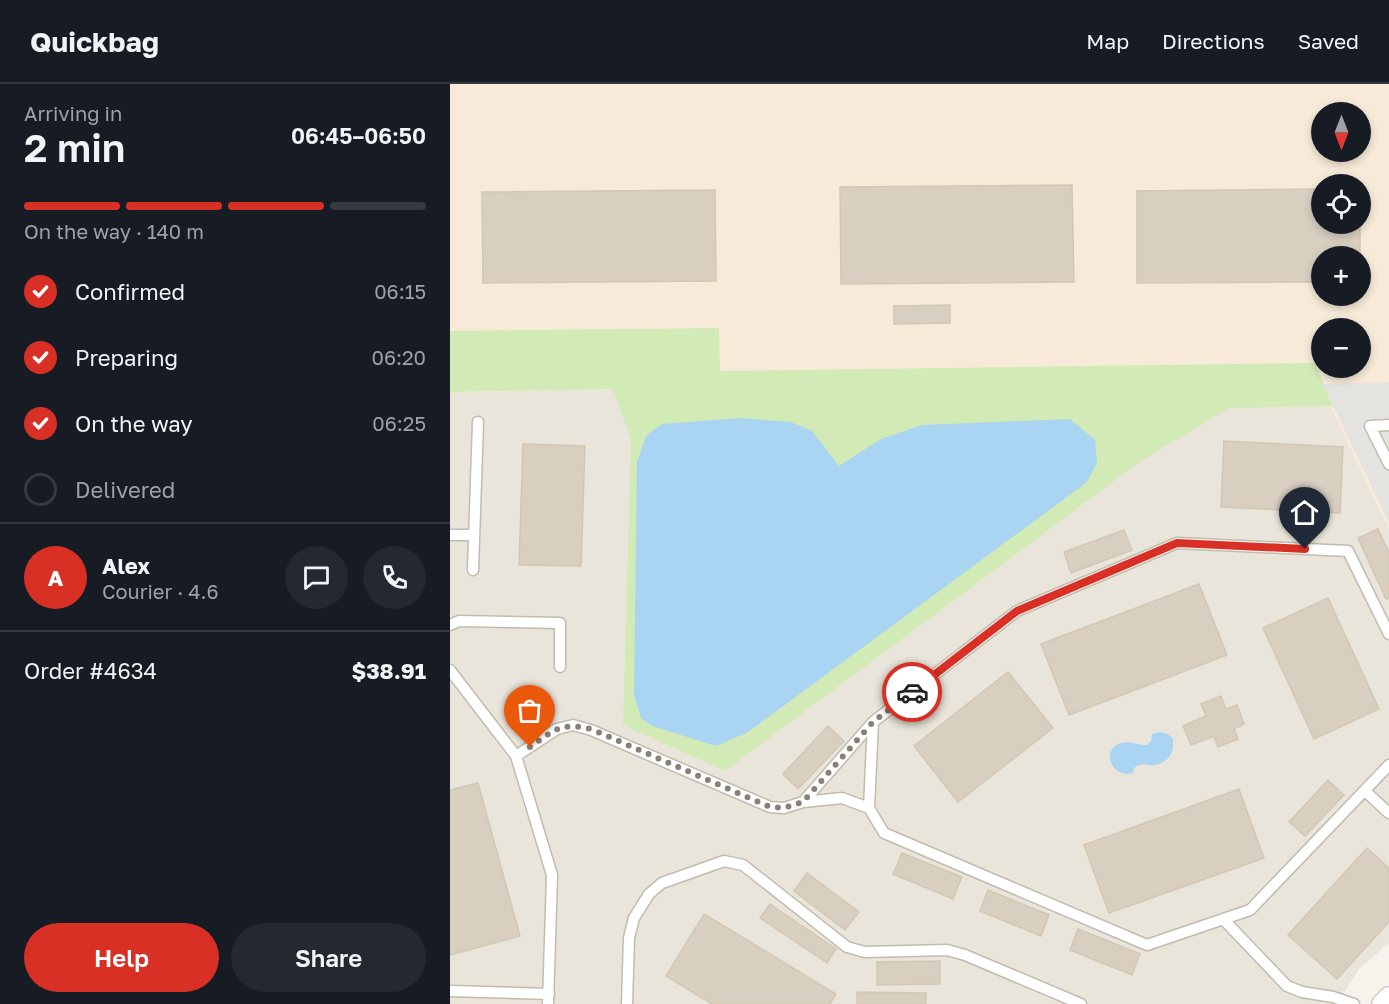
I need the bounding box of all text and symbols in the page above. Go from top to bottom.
text: Quickbag [30,25,159,58]
text: Map [1086,28,1129,54]
text: Directions [1162,28,1265,54]
text: Saved [1298,28,1359,54]
text: Arriving in [24,101,122,125]
north arrow [1311,102,1371,162]
map controls [1311,102,1371,378]
text: 06:45–06:50 [291,122,426,149]
text: 2 min [24,124,125,171]
button: locate [1311,174,1371,234]
text: On the way · 140 m [24,219,204,243]
button: + [1311,246,1371,306]
icon: check [24,275,57,308]
text: Confirmed [75,278,185,305]
text: 06:15 [374,279,426,303]
button: − [1311,318,1371,378]
icon: check [24,341,57,374]
text: Preparing [75,344,178,371]
text: 06:20 [372,345,426,369]
icon: check [24,407,57,440]
text: On the way [75,410,193,437]
text: 06:25 [372,411,426,435]
text: Delivered [75,476,175,503]
pin [1279,487,1330,549]
icon: home [1288,496,1321,529]
button: chat [285,546,348,609]
button: phone [363,546,426,609]
text: Alex [102,552,150,579]
text: A [48,564,63,591]
text: Courier · 4.6 [102,579,219,603]
text: Order #4634 [24,657,157,684]
text: $38.91 [351,657,426,684]
courier [882,662,942,722]
icon: car [896,676,929,709]
pin [504,685,555,747]
icon: bag [513,694,546,727]
button: Help [24,923,219,992]
button: Share [231,923,426,992]

